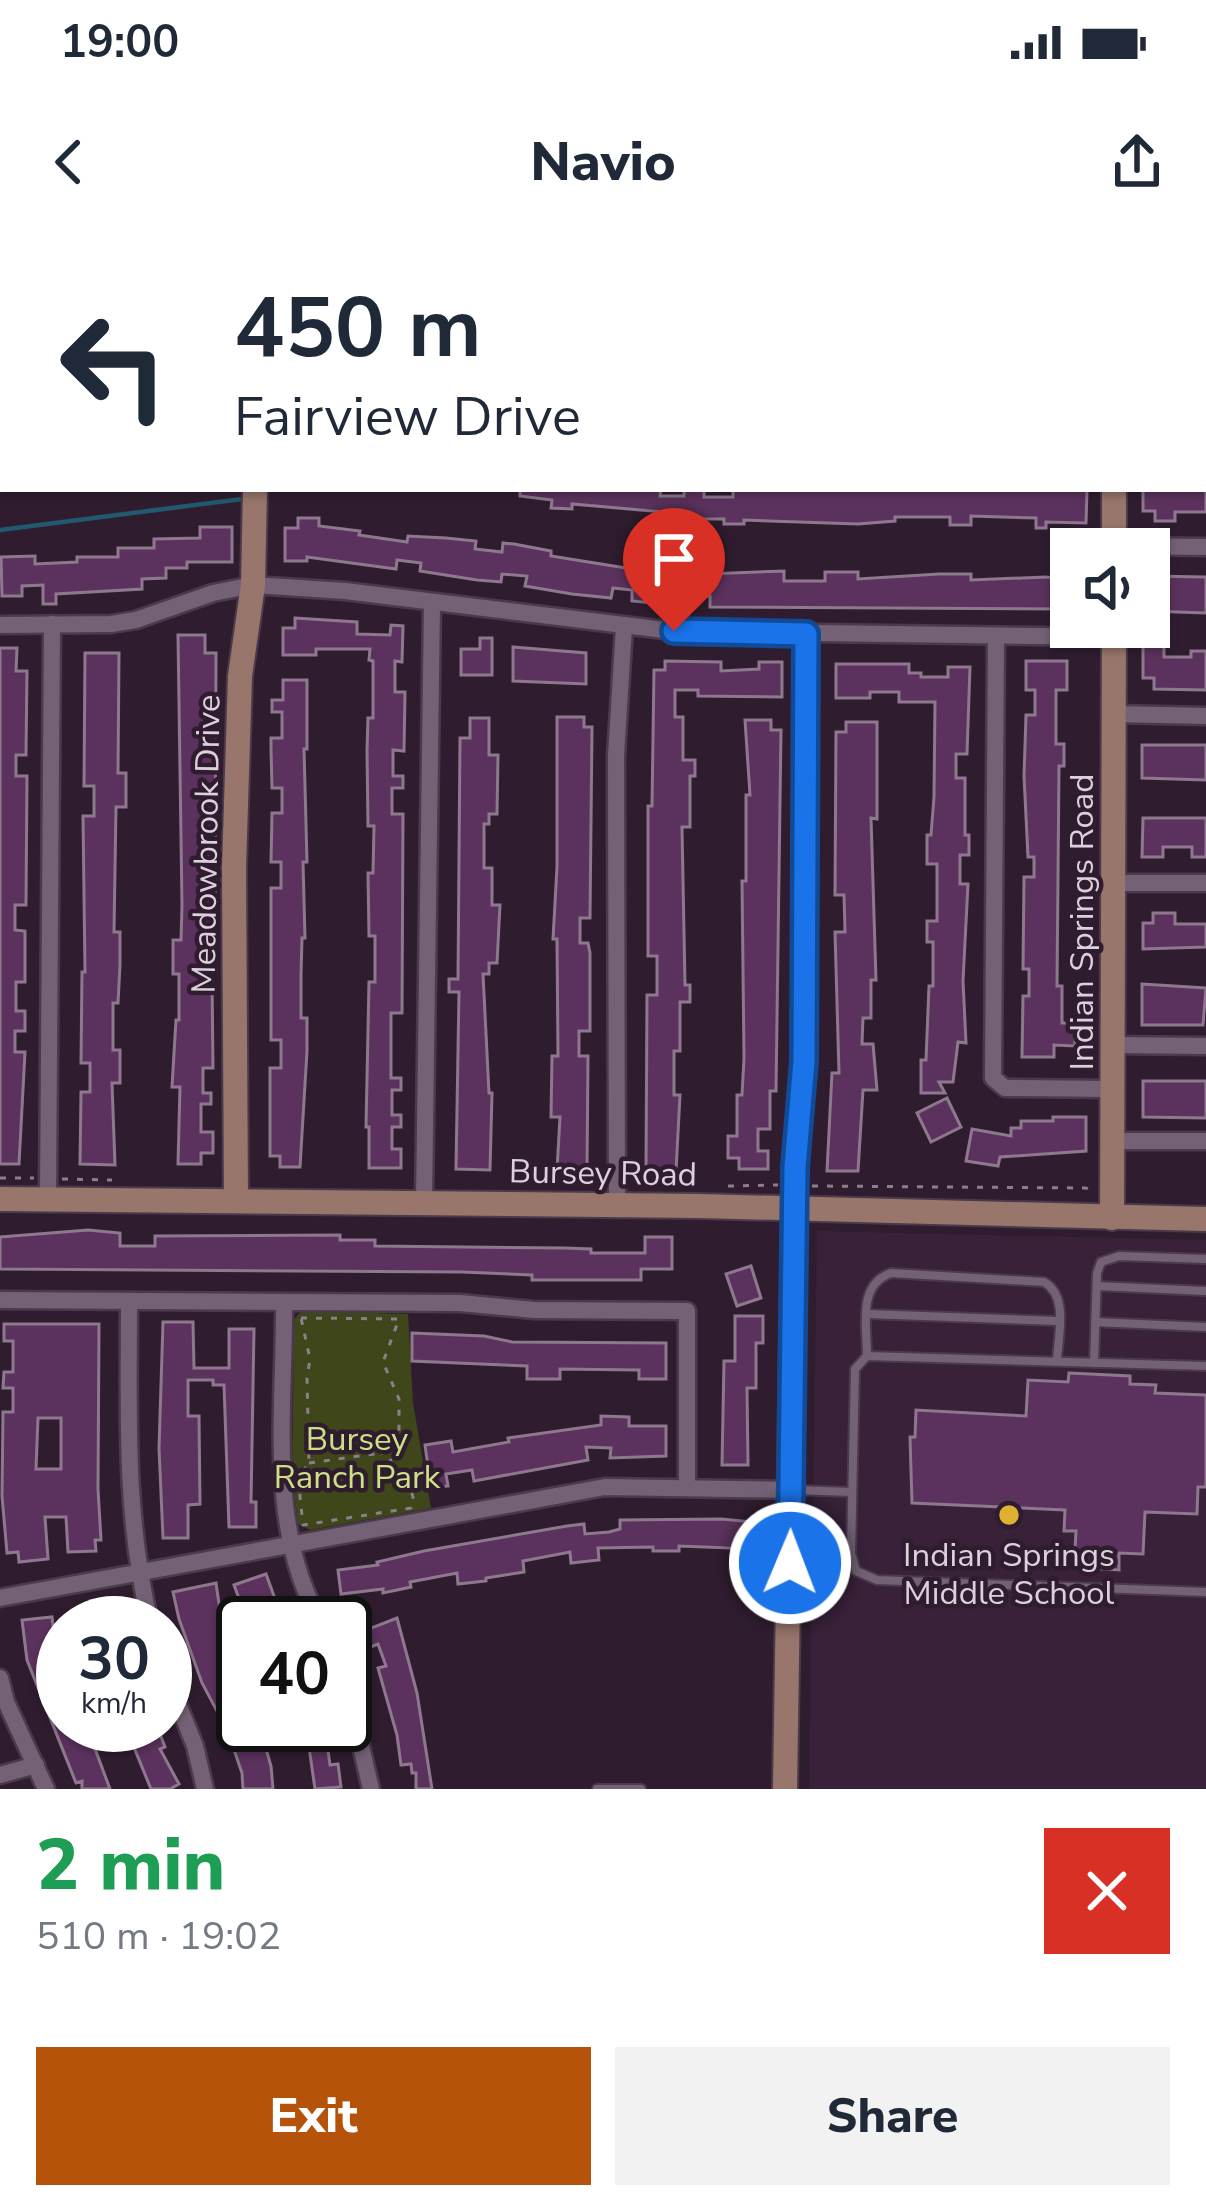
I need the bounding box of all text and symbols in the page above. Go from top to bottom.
text: 19:00 [60,12,179,73]
text: Navio [530,125,676,199]
icon: back [36,129,102,195]
icon: share [1104,129,1170,195]
text: 450 m [234,271,482,386]
icon: left [36,288,192,444]
text: Fairview Drive [234,380,581,454]
pin [623,508,725,631]
icon: arrive [641,526,707,592]
map controls [1050,528,1170,648]
button: sound [1050,528,1170,648]
street label: Meadowbrook Drive [181,694,232,994]
street label: Indian Springs Road [1060,773,1105,1071]
street label: Bursey Road [509,1149,697,1198]
park label: Bursey Ranch Park [274,1417,441,1500]
position arrow [727,1500,853,1626]
marker: Indian Springs Middle School [996,1502,1022,1528]
place label: Indian Springs Middle School [903,1533,1115,1616]
speed limit sign: 40 [216,1596,372,1752]
text: 30 [78,1618,150,1700]
text: km/h [81,1683,147,1724]
text: 2 min [36,1816,225,1914]
button: close [1044,1828,1170,1954]
text: 510 m · 19:02 [36,1910,281,1963]
button: Exit [36,2047,591,2185]
button: Share [615,2047,1170,2185]

